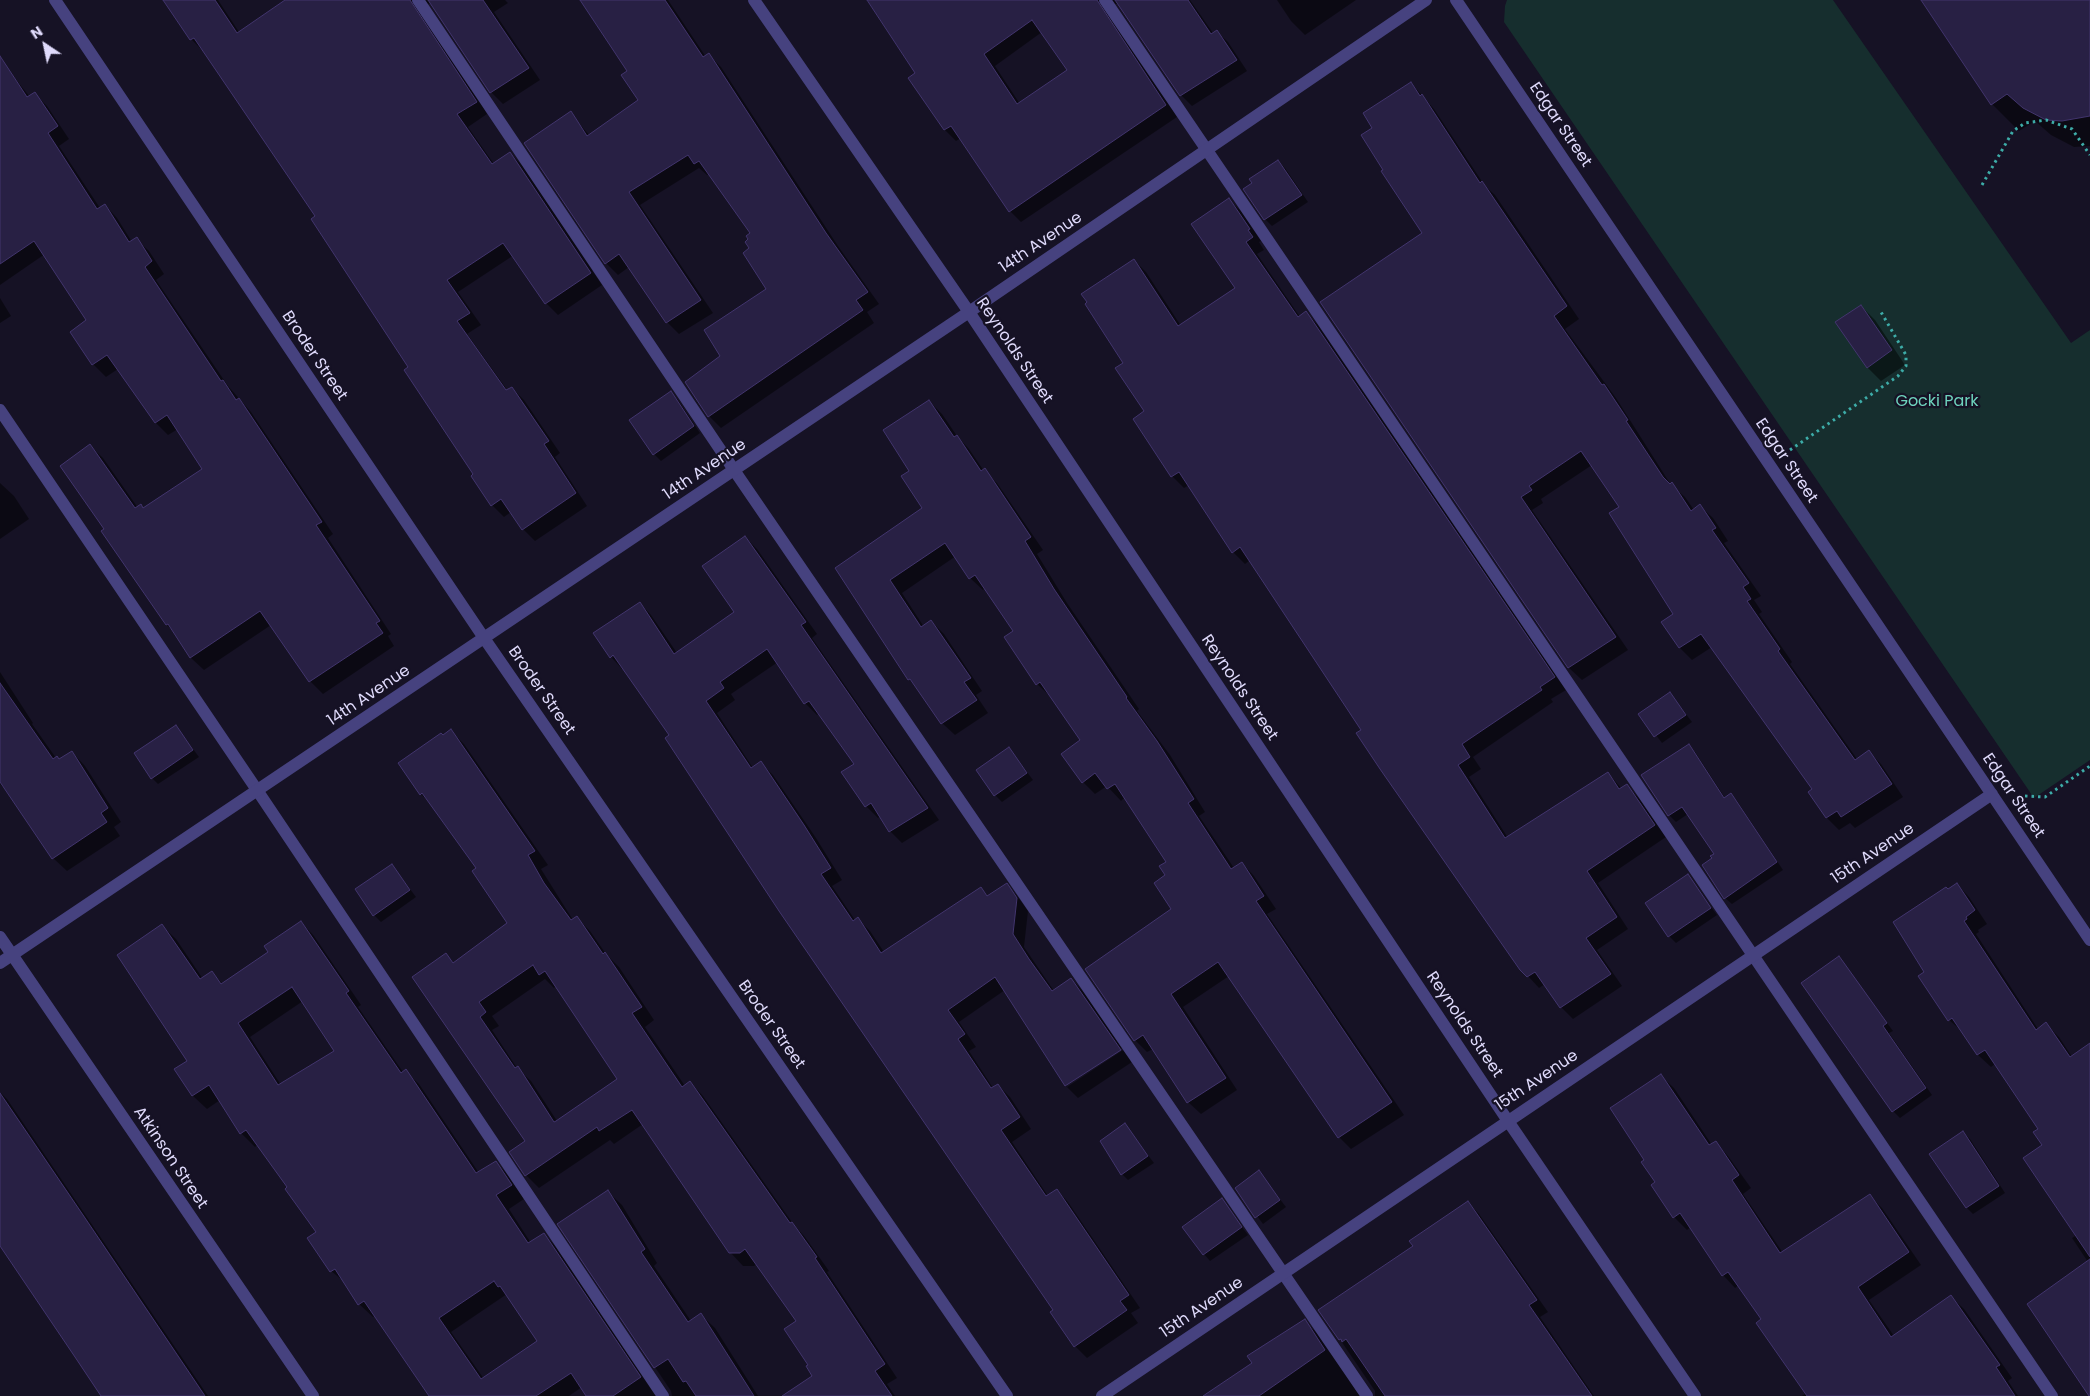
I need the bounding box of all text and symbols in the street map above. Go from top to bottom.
north arrow [20,20,70,70]
text: N [27,21,47,44]
street label: Edgar Street [1525,79,1595,171]
street label: 14th Avenue [996,208,1086,278]
street label: Reynolds Street [972,294,1056,408]
street label: Broder Street [277,308,351,404]
park label: Gocki Park [1895,392,1979,412]
street label: Edgar Street [1751,415,1821,507]
street label: 14th Avenue [660,435,750,505]
street label: Reynolds Street [1197,631,1281,745]
street label: Broder Street [503,643,579,739]
street label: 14th Avenue [324,661,414,731]
street label: Edgar Street [1978,750,2048,842]
street label: 15th Avenue [1828,819,1918,889]
street label: Reynolds Street [1422,968,1506,1082]
street label: Broder Street [733,977,809,1073]
street label: 15th Avenue [1492,1046,1582,1116]
street label: Atkinson Street [129,1103,211,1213]
street label: 15th Avenue [1157,1273,1247,1343]

